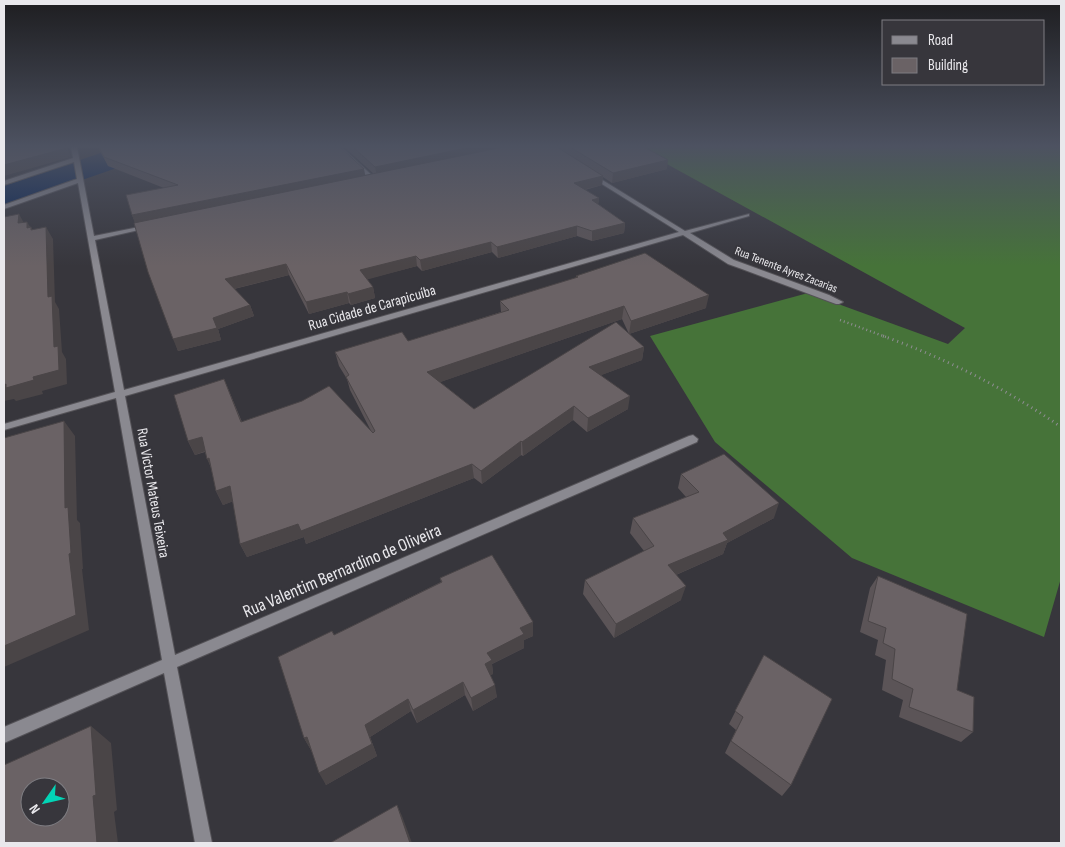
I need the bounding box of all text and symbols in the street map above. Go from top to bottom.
legend [882,20,1045,85]
text: Road [928,31,953,50]
text: Building [928,56,968,75]
street label: Rua Tenente Ayres Zacarias [733,244,839,296]
street label: Rua Cidade de Carapicuíba [306,281,438,335]
street label: Rua Victor Mateus Teixeira [132,427,174,560]
street label: Rua Valentim Bernardino de Oliveira [240,520,444,622]
north arrow [20,777,70,827]
text: N [25,801,44,817]

